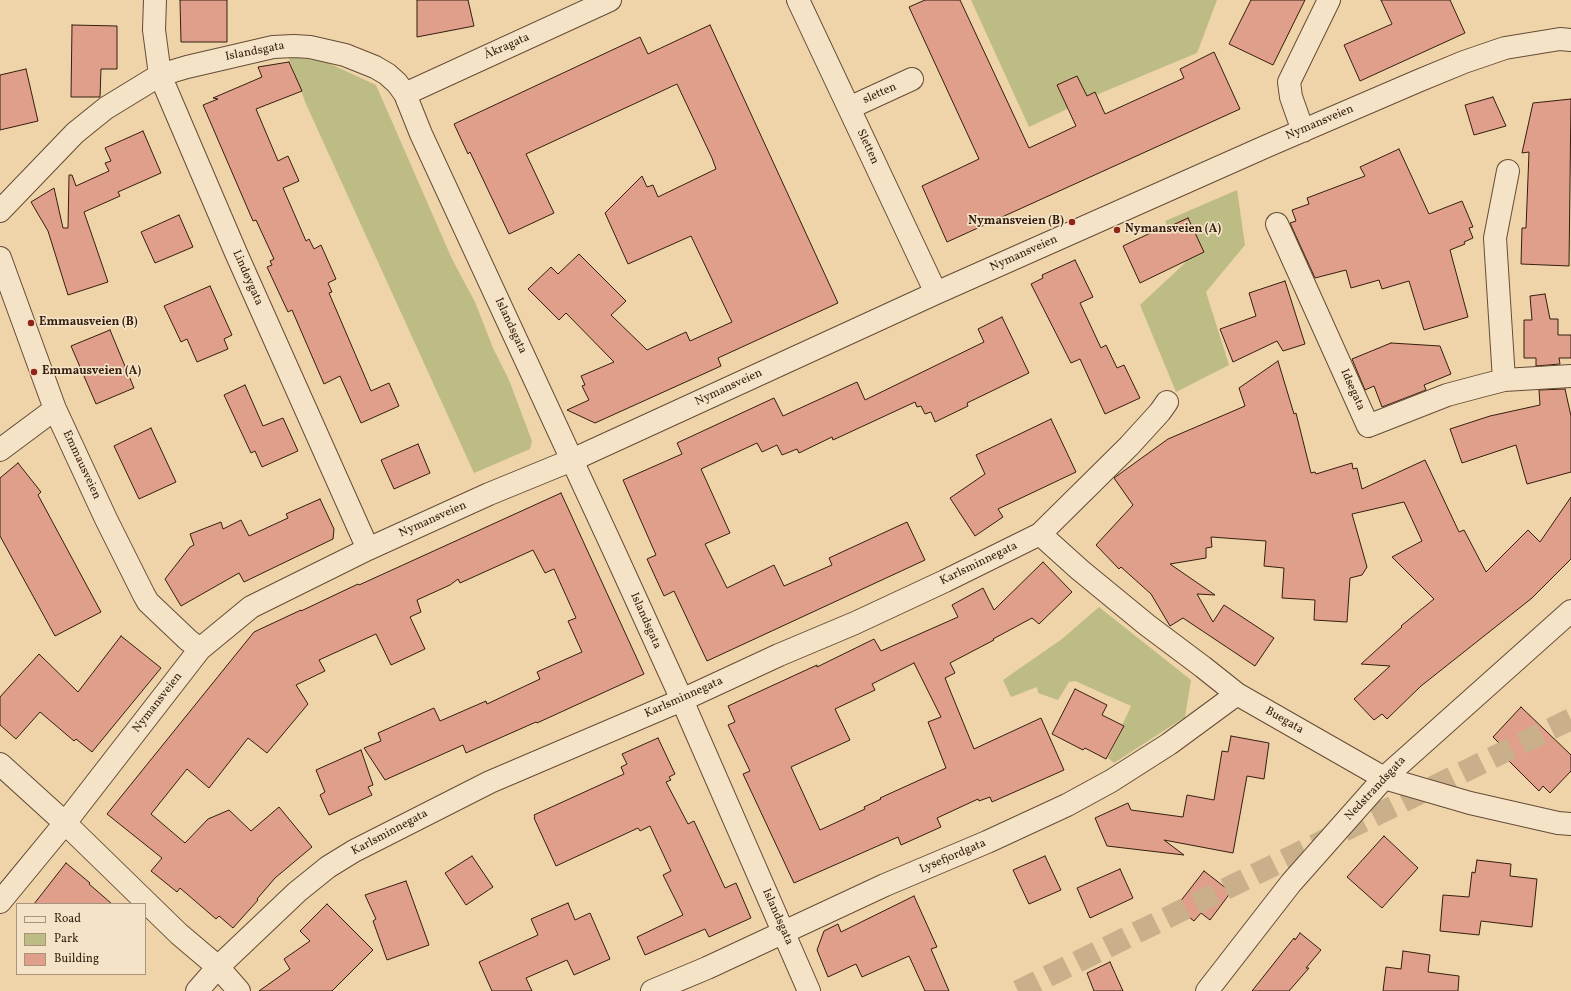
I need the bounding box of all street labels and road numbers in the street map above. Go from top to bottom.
street label: Åkragata [482,31,532,63]
street label: Islandsgata [224,39,286,65]
street label: sletten [861,80,899,108]
street label: Nymansveien [1284,102,1356,144]
street label: Sletten [853,127,881,167]
street label: Nymansveien [988,233,1060,275]
street label: Lindøygata [228,248,266,308]
street label: Islandsgata [491,296,529,356]
street label: Nymansveien [693,366,765,410]
street label: Idsegata [1336,367,1368,413]
street label: Emmausveien [59,428,103,502]
street label: Nymansveien [397,499,469,541]
street label: Karlsminnegata [938,539,1020,589]
street label: Islandsgata [626,591,664,651]
street label: Nymansveien [130,670,186,736]
street label: Karlsminnegata [643,674,725,722]
street label: Buegata [1262,704,1306,738]
street label: Nedstrandsgata [1342,754,1410,824]
street label: Karlsminnegata [349,807,431,859]
street label: Lysefjordgata [918,837,988,877]
street label: Islandsgata [758,887,796,947]

